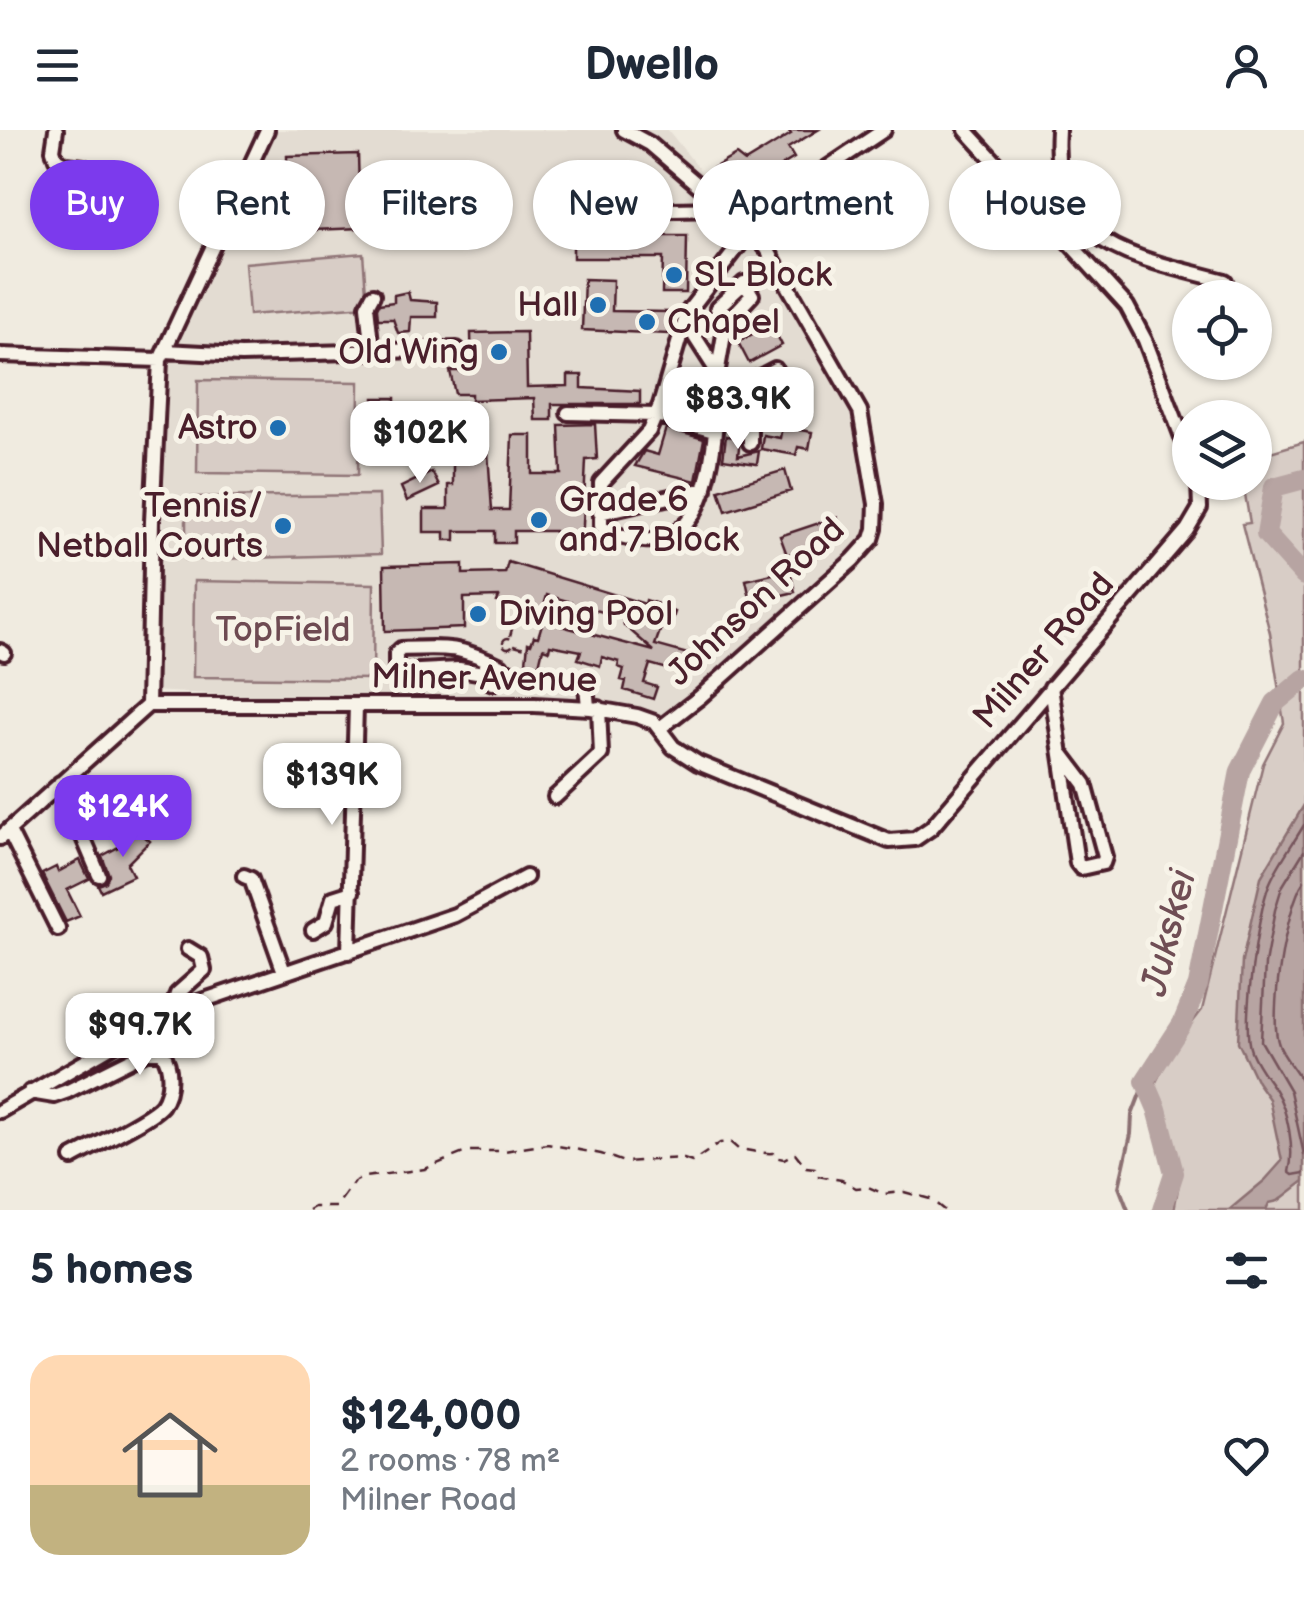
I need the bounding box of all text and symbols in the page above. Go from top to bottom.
icon: menu [30,38,85,93]
text: Dwello [585,38,719,93]
icon: person [1219,38,1274,93]
chip: Buy [30,160,159,250]
chip: Rent [179,160,325,250]
chip: Filters [345,160,513,250]
chip: New [533,160,673,250]
chip: Apartment [693,160,929,250]
chip: House [949,160,1121,250]
place label: SL Block [694,254,833,297]
marker: SL Block [663,264,685,286]
map controls [1172,280,1272,500]
button: locate [1172,280,1272,380]
place label: Hall [517,284,578,327]
marker: Hall [587,294,609,316]
place label: Chapel [667,301,780,344]
marker: Chapel [636,311,658,333]
place label: Old Wing [338,331,479,374]
marker: Old Wing [488,341,510,363]
pin: $83.9K [657,367,819,452]
text: $83.9K [685,380,791,419]
button: layers [1172,400,1272,500]
pin: $102K [350,401,490,486]
place label: Astro [178,407,258,450]
text: $102K [372,414,468,453]
marker: Astro [267,417,289,439]
place label: Grade 6 and 7 Block [559,479,740,562]
place label: Tennis/ Netball Courts [36,485,263,568]
marker: Grade 6 and 7 Block [528,509,550,531]
street label: Johnson Road [658,509,854,695]
marker: Tennis/ Netball Courts [272,515,294,537]
street label: Milner Road [964,564,1124,738]
place label: Diving Pool [498,593,673,636]
marker: Diving Pool [467,603,489,625]
park label: TopField [216,609,350,652]
street label: Milner Avenue [371,656,597,702]
pin: $139K [262,743,402,828]
text: $139K [285,756,379,795]
pin: $124K [53,775,193,860]
text: $124K [76,788,170,827]
water label: Jukskei [1132,864,1207,1001]
pin: $99.7K [59,993,221,1078]
text: $99.7K [87,1006,193,1045]
icon: filters [1219,1243,1274,1298]
text: 5 homes [30,1245,193,1296]
text: $124,000 [340,1391,521,1442]
icon: home [110,1395,230,1515]
icon: heart [1219,1428,1274,1483]
text: 2 rooms · 78 m² [340,1442,560,1481]
text: Milner Road [340,1481,517,1520]

